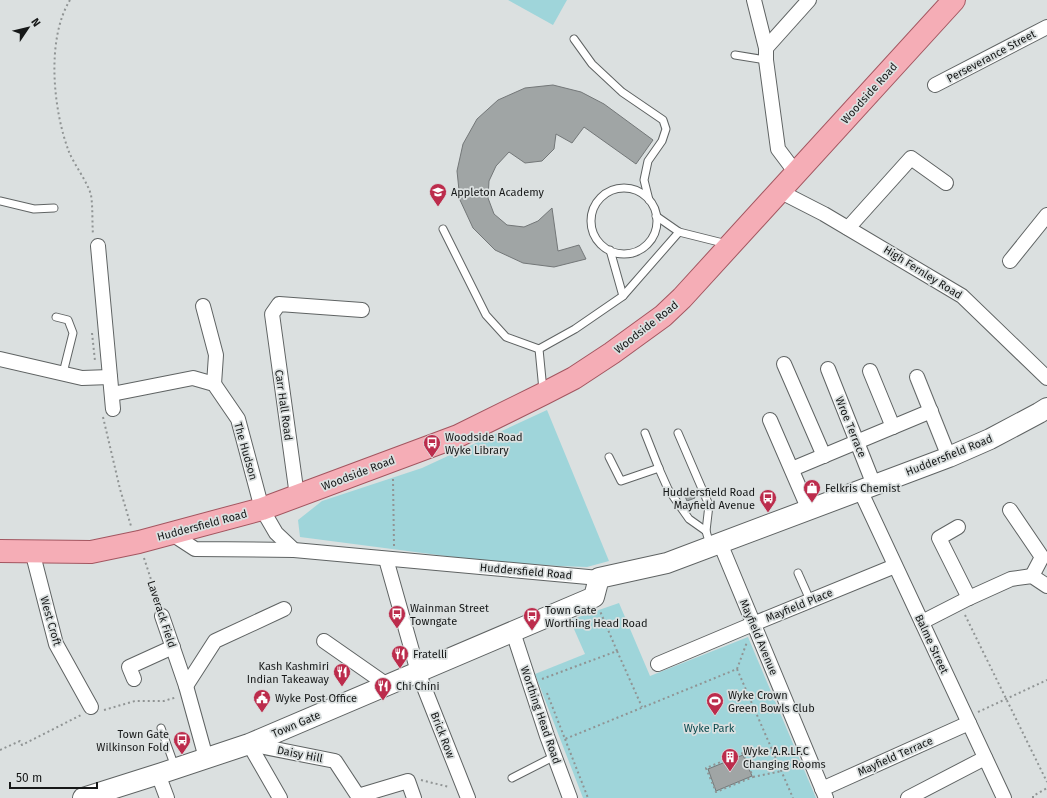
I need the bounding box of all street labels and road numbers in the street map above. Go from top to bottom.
street label: Perseverance Street [945,28,1038,85]
street label: Woodside Road [839,60,900,126]
street label: High Fernley Road [881,243,964,302]
street label: Woodside Road [612,298,681,356]
street label: Carr Hall Road [272,369,295,441]
street label: Wroe Terrace [832,395,869,460]
street label: The Hudson [231,421,260,482]
street label: Huddersfield Road [904,432,995,479]
street label: Woodside Road [320,454,397,493]
street label: Huddersfield Road [156,507,249,544]
street label: Huddersfield Road [479,561,573,582]
street label: Laverack Field [145,579,179,649]
street label: Mayfield Place [764,586,835,625]
street label: West Croft [37,595,64,647]
street label: Mayfield Avenue [737,597,780,677]
street label: Balme Street [912,612,951,676]
street label: Worthing Head Road [518,665,563,766]
street label: Town Gate [270,708,322,741]
street label: Brick Row [428,710,457,760]
street label: Mayfield Terrace [856,734,935,779]
street label: Daisy Hill [276,744,324,765]

